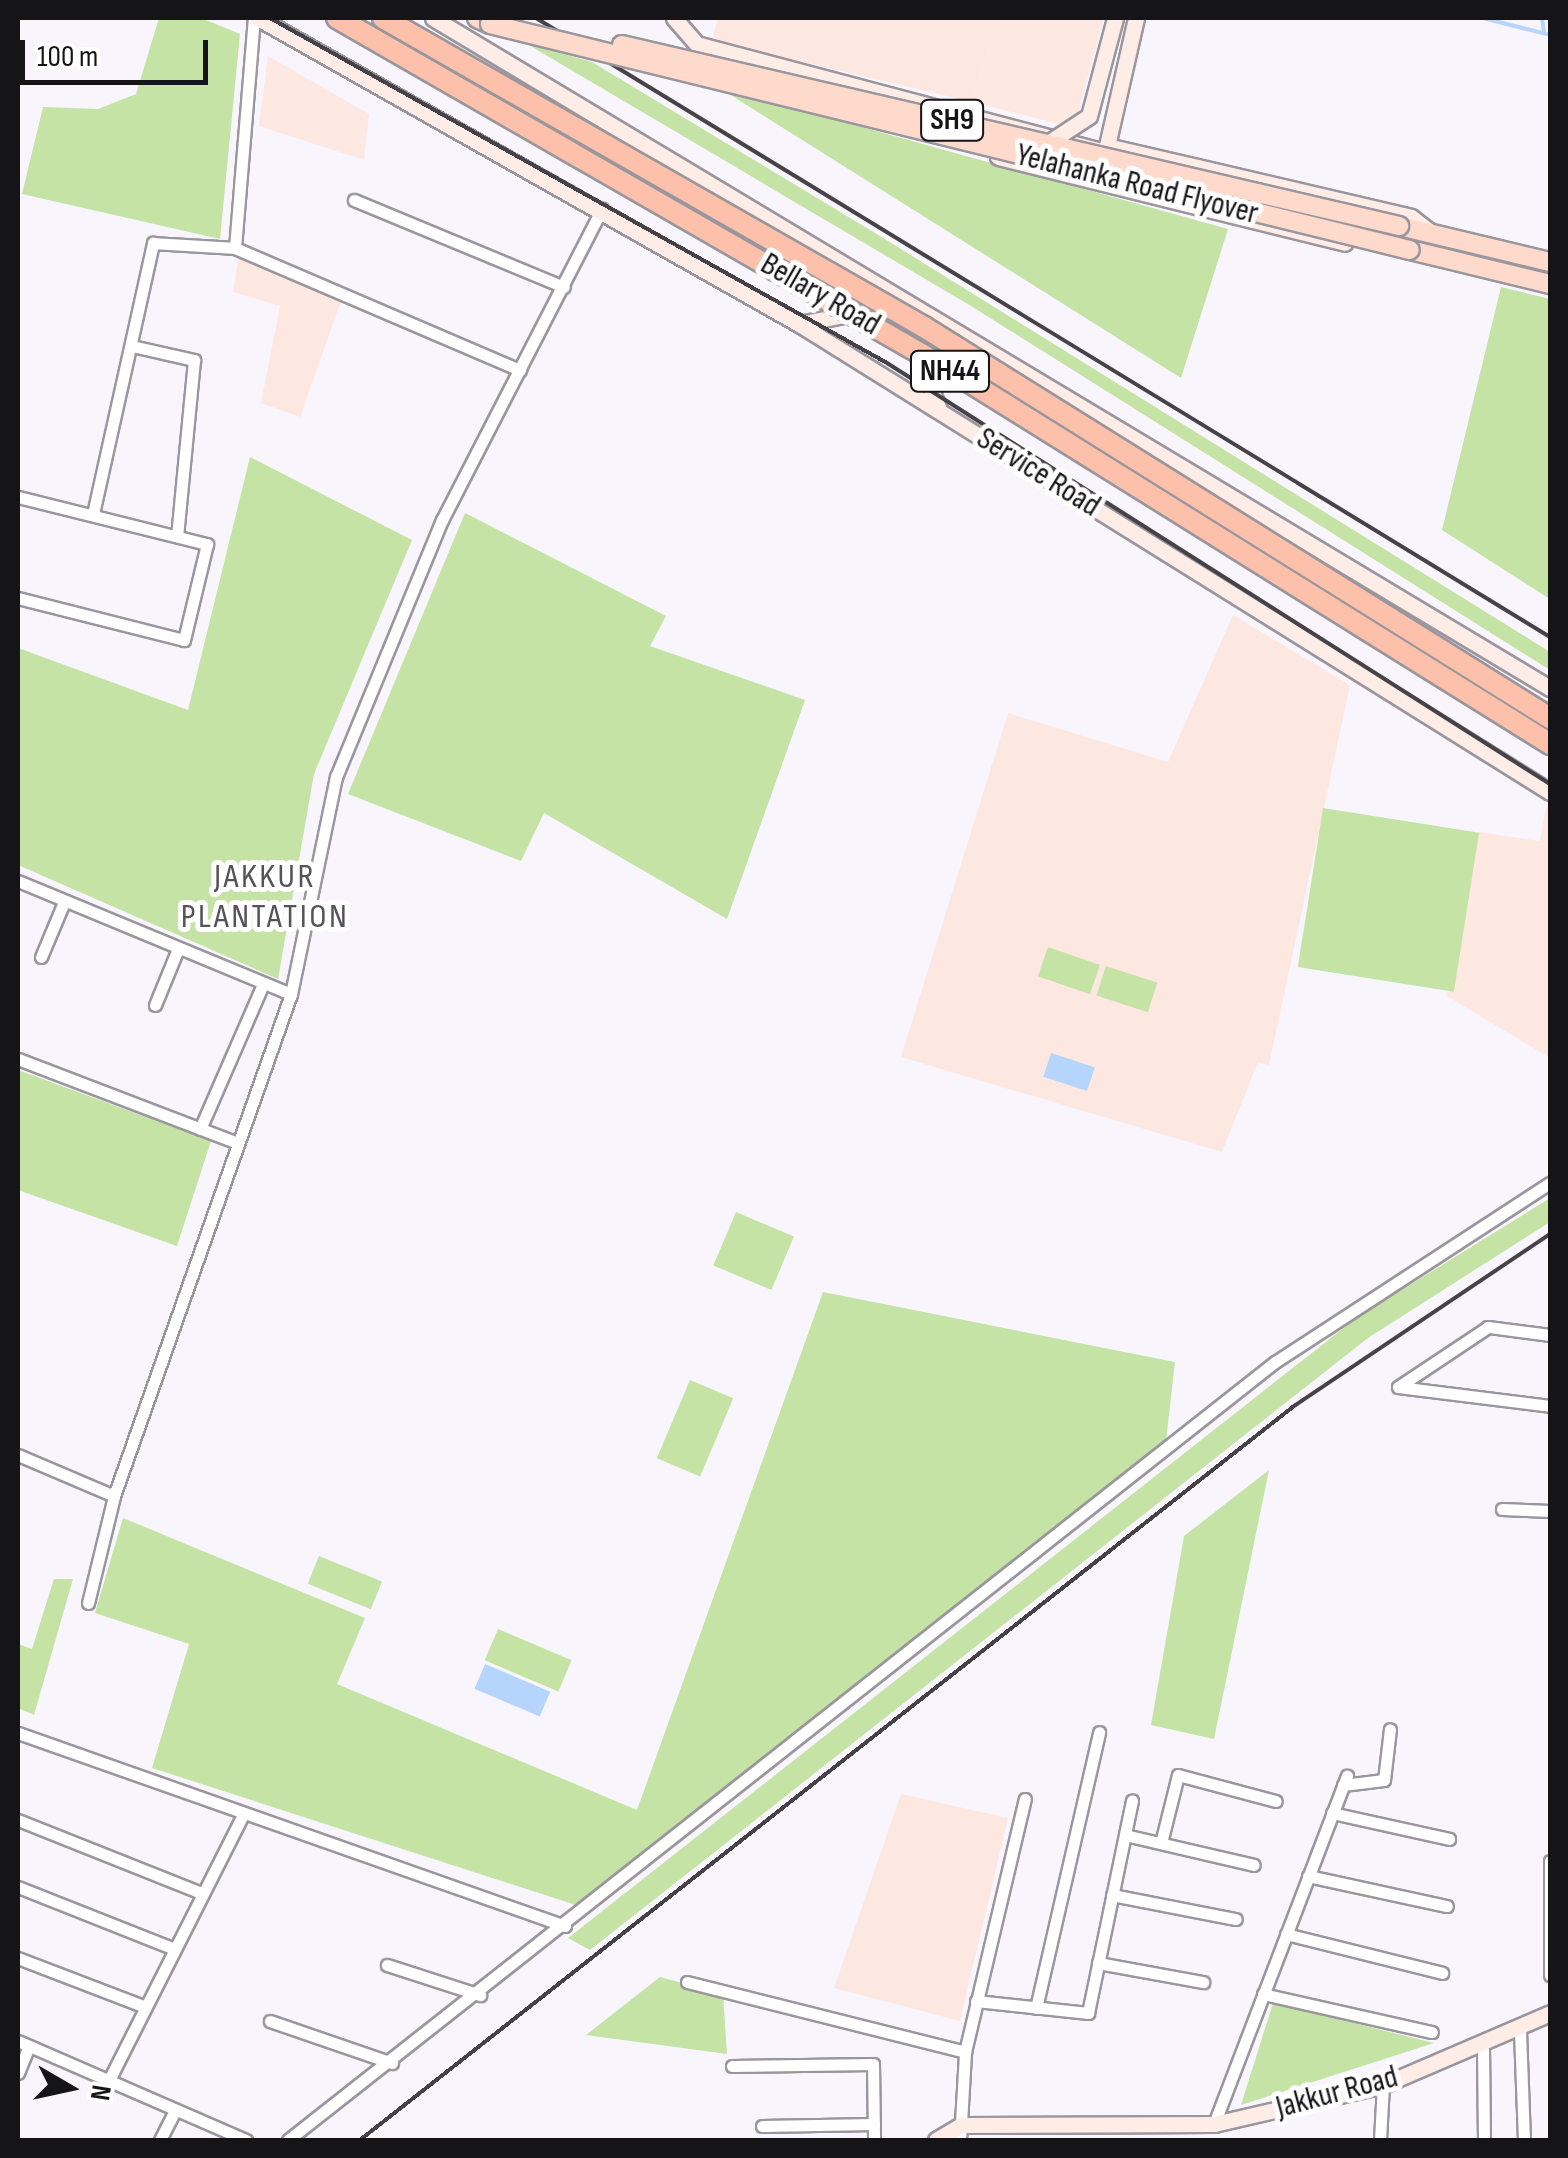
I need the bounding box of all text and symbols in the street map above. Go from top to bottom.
scale bar [25,20,212,82]
text: 100 m [37,39,98,75]
road number: SH9 [920,95,984,145]
street label: Yelahanka Road Flyover [1012,136,1262,234]
street label: Bellary Road [753,245,887,345]
road number: NH44 [908,346,992,396]
street label: Service Road [969,420,1107,526]
district label: JAKKUR PLANTATION [181,856,349,938]
north arrow [20,2038,120,2138]
street label: Jakkur Road [1272,2058,1402,2128]
text: N [83,2083,118,2103]

